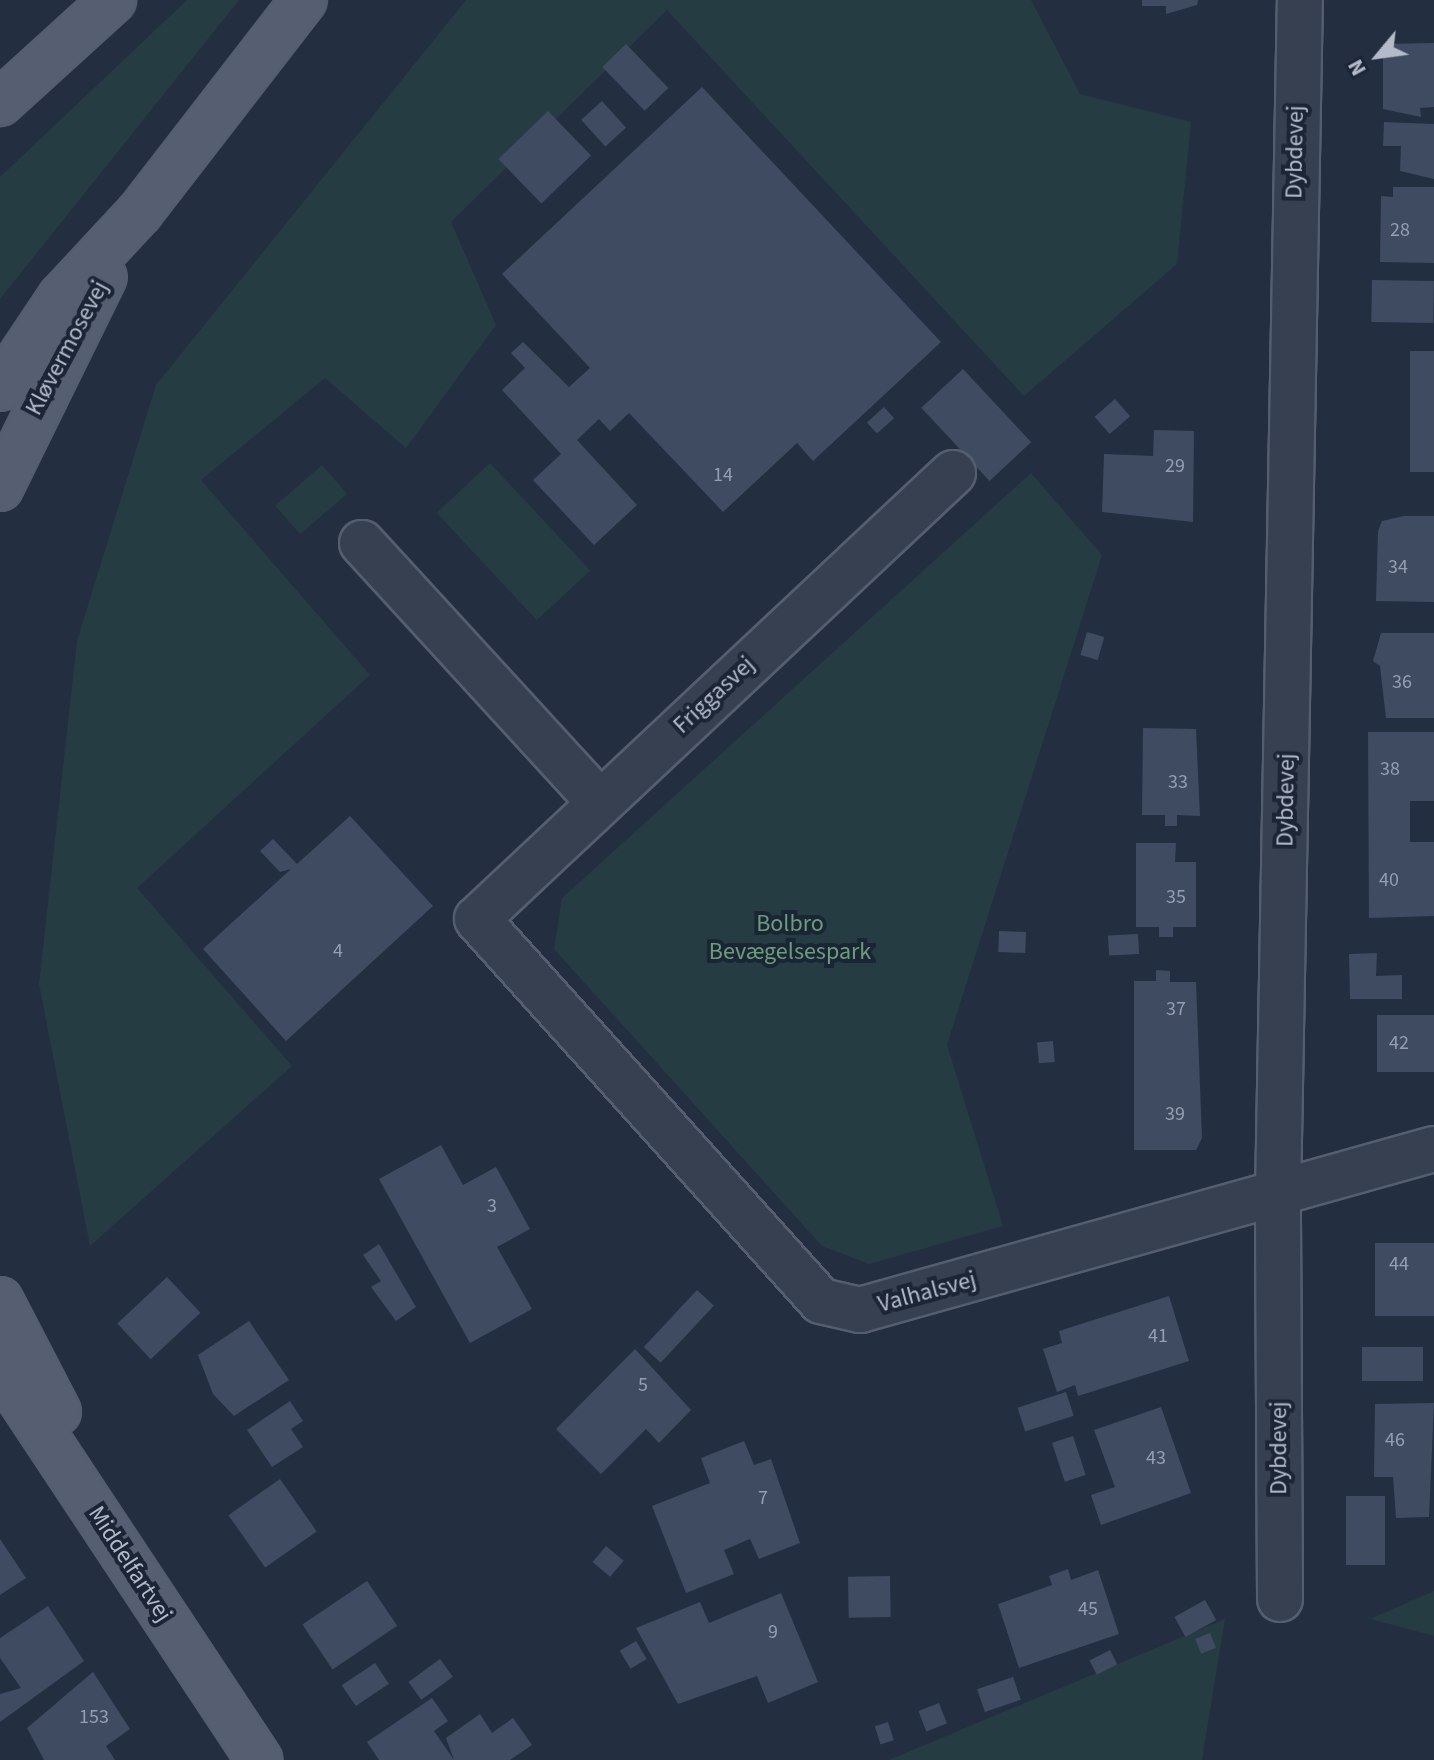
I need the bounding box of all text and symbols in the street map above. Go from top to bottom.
north arrow [1338,16,1418,96]
text: N [1339,53,1375,82]
street label: Dybdevej [1280,105,1310,199]
house number: 28 [1390,218,1410,242]
street label: Kløvermosevej [20,276,114,420]
house number: 29 [1165,454,1185,478]
house number: 14 [713,463,733,487]
house number: 34 [1388,555,1408,579]
street label: Friggasvej [667,650,761,740]
house number: 36 [1392,670,1412,694]
street label: Dybdevej [1271,753,1301,847]
house number: 38 [1380,757,1400,781]
house number: 33 [1168,770,1188,794]
house number: 40 [1379,868,1399,892]
house number: 35 [1166,885,1186,909]
park label: Bolbro Bevægelsespark [709,910,871,966]
house number: 4 [333,939,343,963]
house number: 37 [1166,997,1186,1021]
house number: 42 [1389,1031,1409,1055]
house number: 39 [1165,1102,1185,1126]
house number: 3 [487,1194,497,1218]
house number: 44 [1389,1252,1409,1276]
street label: Valhalsvej [875,1265,979,1319]
house number: 41 [1148,1324,1168,1348]
house number: 5 [638,1373,648,1397]
street label: Dybdevej [1265,1401,1293,1495]
house number: 46 [1385,1428,1405,1452]
house number: 43 [1146,1446,1166,1470]
house number: 7 [758,1486,768,1510]
street label: Middelfartvej [82,1501,178,1627]
house number: 45 [1078,1597,1098,1621]
house number: 9 [768,1620,778,1644]
house number: 153 [79,1705,109,1729]

